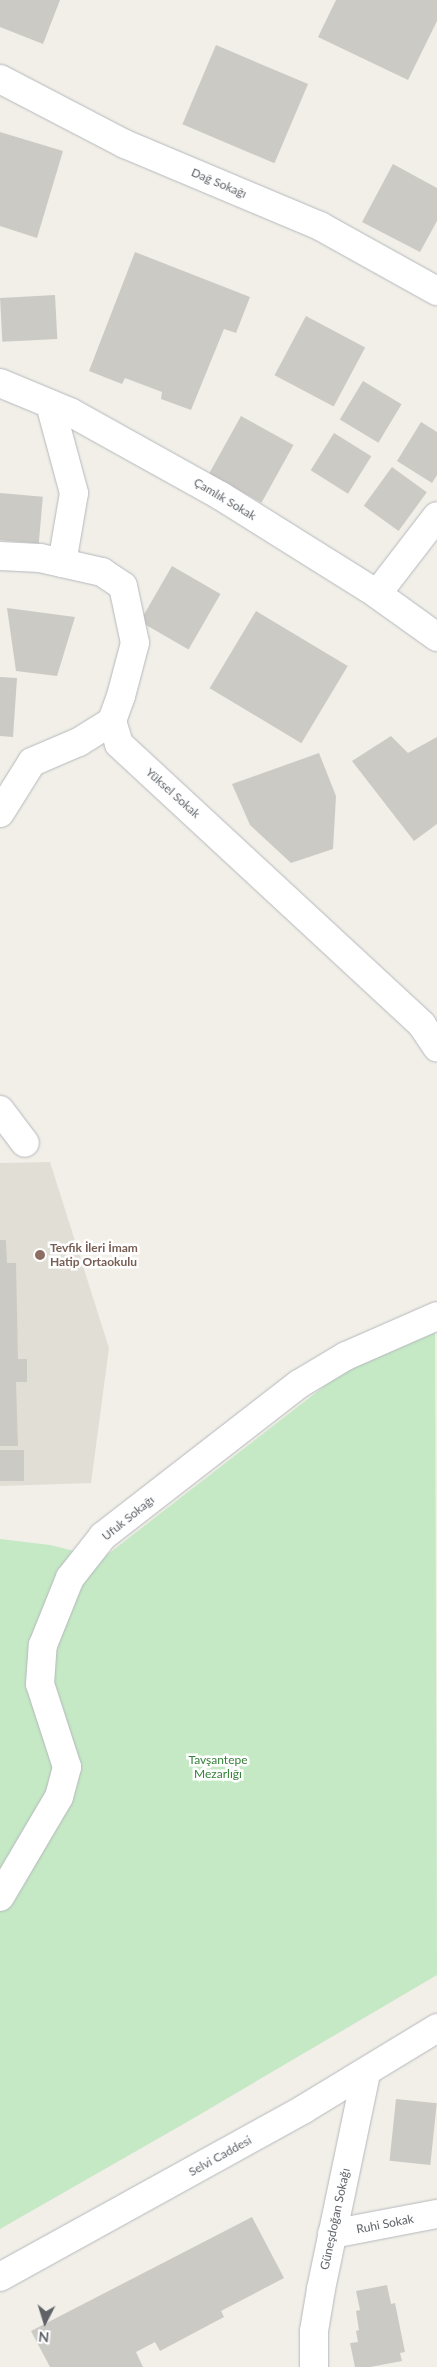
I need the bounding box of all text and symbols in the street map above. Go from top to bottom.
street label: Dağ Sokağı [189,165,249,201]
street label: Çamlık Sokak [191,475,259,523]
street label: Yüksel Sokak [143,765,203,821]
place label: Tevfik İleri İmam Hatip Ortaokulu [50,1241,138,1269]
marker: Tevfik İleri İmam Hatip Ortaokulu [34,1249,46,1261]
street label: Ufuk Sokağı [99,1493,157,1543]
park label: Tavşantepe Mezarlığı [188,1753,248,1781]
street label: Selvi Caddesi [186,2133,254,2179]
street label: Güneşdoğan Sokağı [317,2167,353,2271]
street label: Ruhi Sokak [355,2211,415,2237]
north arrow [20,2297,70,2347]
text: N [38,2329,50,2346]

